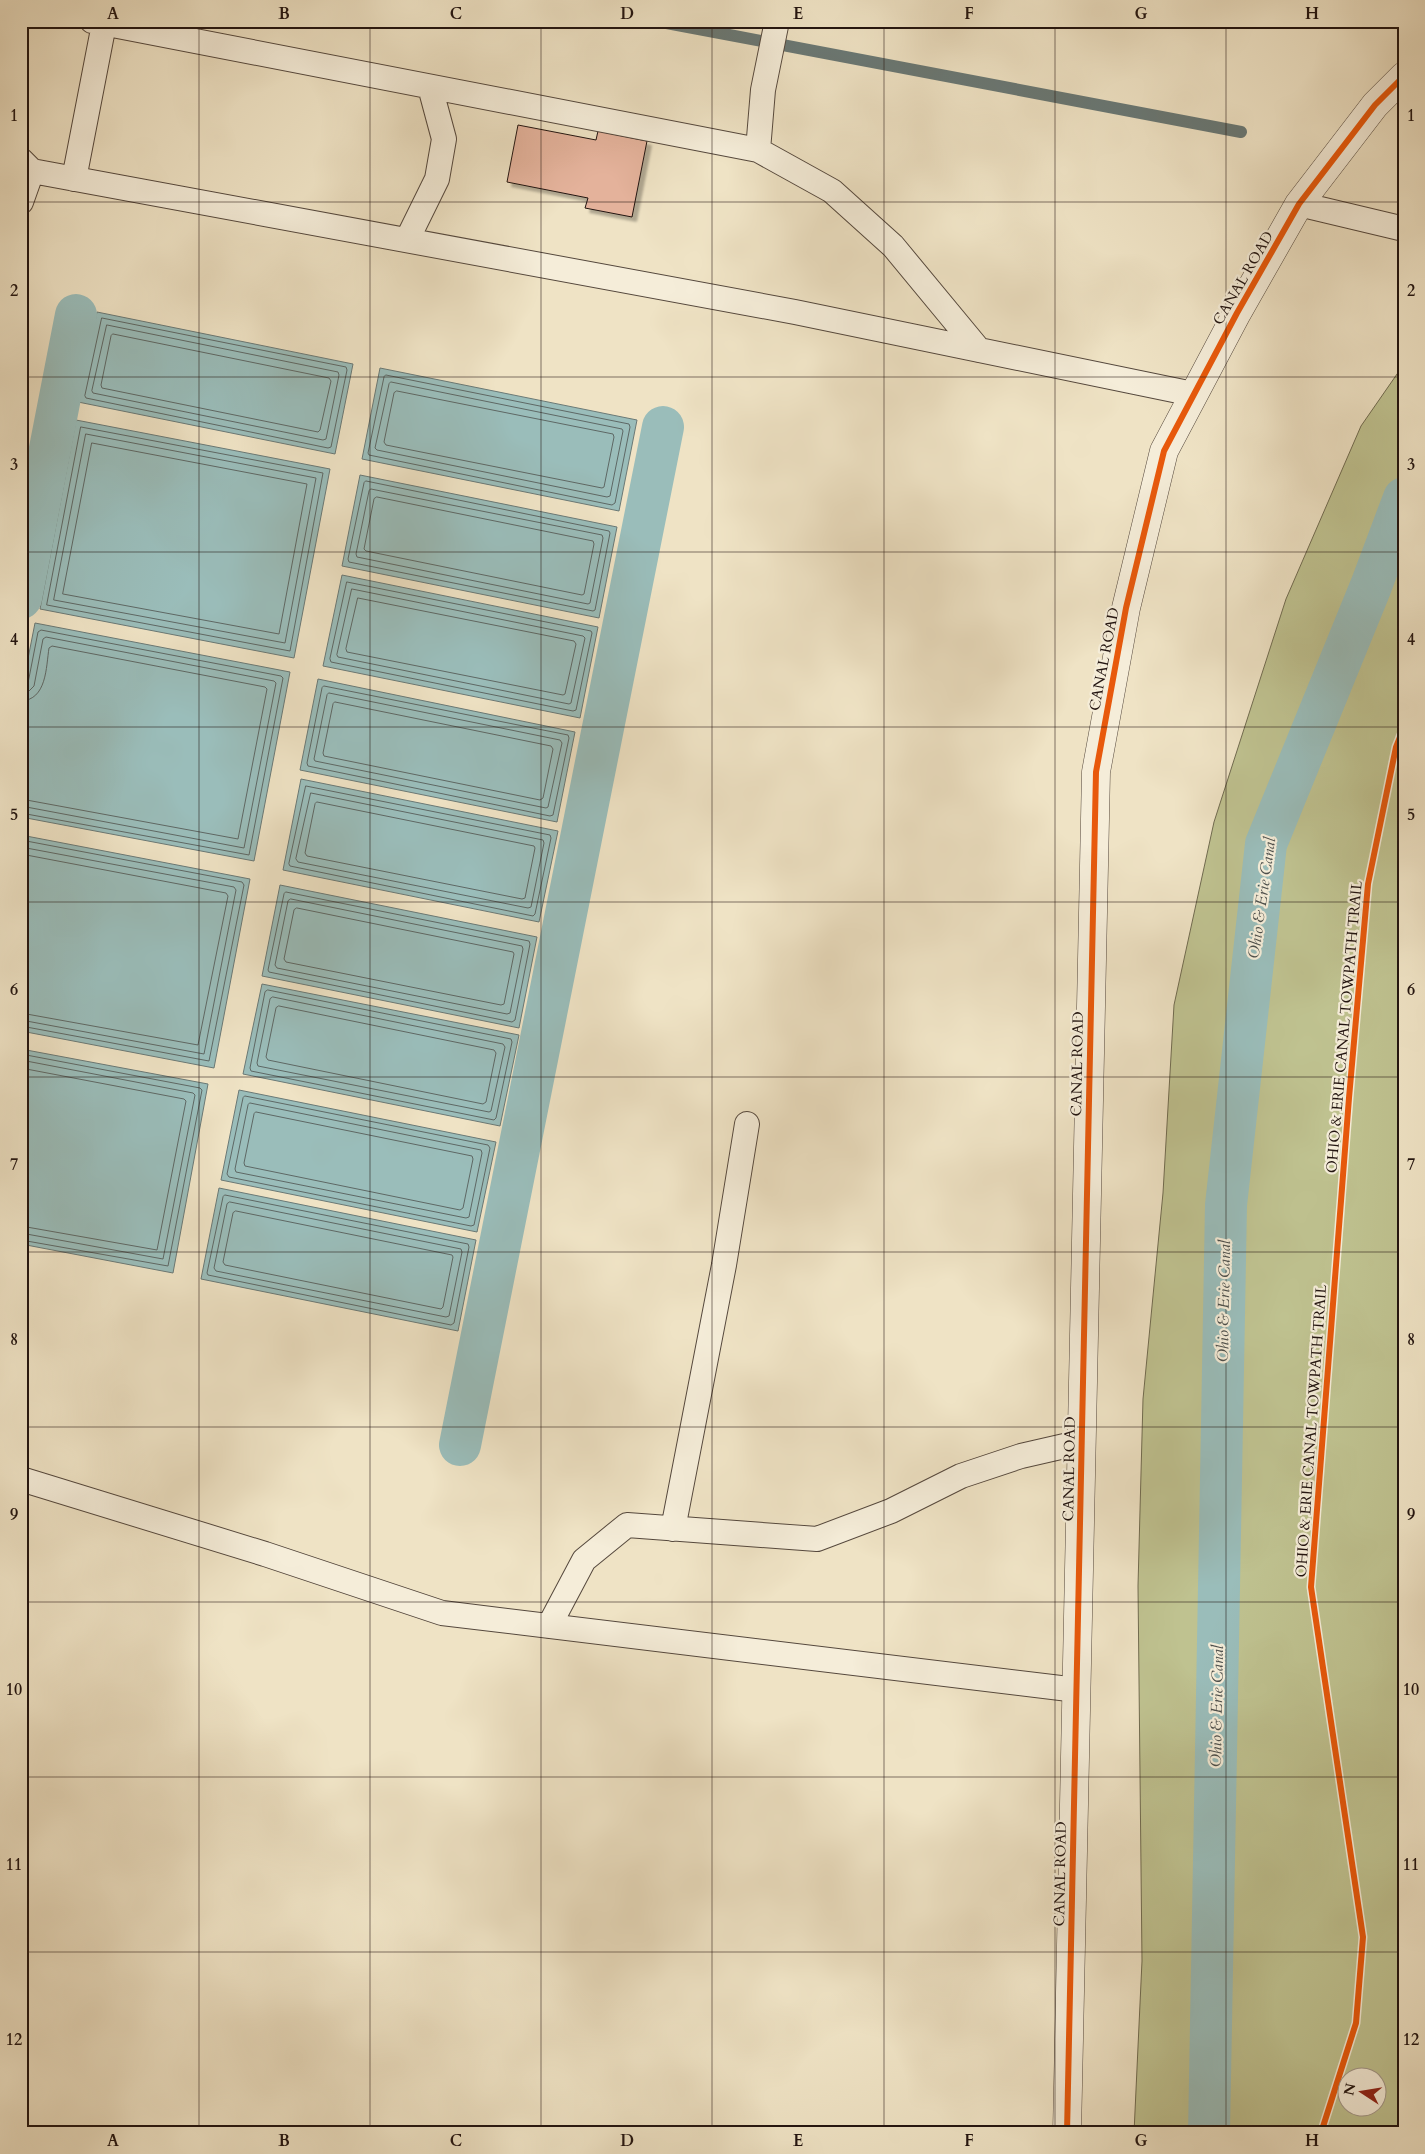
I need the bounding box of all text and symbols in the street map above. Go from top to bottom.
text: A [107,3,119,25]
text: B [278,3,290,25]
text: C [450,3,462,25]
text: D [620,3,634,25]
text: E [793,3,803,25]
text: F [964,3,974,25]
text: G [1134,3,1148,25]
text: H [1305,3,1319,25]
text: 1 [10,105,18,127]
text: 1 [1407,105,1415,127]
street label: CANAL ROAD [1208,228,1278,328]
text: 2 [10,280,18,302]
text: 2 [1407,280,1415,302]
text: 3 [10,454,18,476]
text: 3 [1407,454,1415,476]
street label: CANAL ROAD [1084,606,1124,712]
text: 4 [10,629,18,651]
text: 4 [1407,629,1415,651]
text: 5 [10,804,18,826]
text: 5 [1407,804,1415,826]
water label: Ohio & Erie Canal [1243,835,1281,960]
street label: OHIO & ERIE CANAL TOWPATH TRAIL [1321,879,1367,1174]
text: 6 [10,979,18,1001]
text: 6 [1407,979,1415,1001]
street label: CANAL ROAD [1066,1011,1088,1117]
text: 7 [10,1154,18,1176]
text: 7 [1407,1154,1415,1176]
water label: Ohio & Erie Canal [1212,1239,1236,1362]
street label: OHIO & ERIE CANAL TOWPATH TRAIL [1291,1283,1331,1578]
text: 8 [10,1329,18,1351]
text: 8 [1407,1329,1415,1351]
street label: CANAL ROAD [1058,1416,1080,1522]
text: 9 [10,1504,18,1526]
text: 9 [1407,1504,1415,1526]
water label: Ohio & Erie Canal [1205,1644,1229,1767]
text: 10 [6,1679,22,1701]
text: 10 [1403,1679,1419,1701]
street label: CANAL ROAD [1049,1821,1071,1927]
text: 11 [6,1854,22,1876]
text: 11 [1403,1854,1419,1876]
text: 12 [6,2029,22,2051]
text: 12 [1403,2029,1419,2051]
north arrow [1338,2066,1388,2116]
text: N [1339,2081,1360,2097]
text: A [107,2130,119,2152]
text: B [278,2130,290,2152]
text: C [450,2130,462,2152]
text: D [620,2130,634,2152]
text: E [793,2130,803,2152]
text: F [964,2130,974,2152]
text: G [1134,2130,1148,2152]
text: H [1305,2130,1319,2152]

